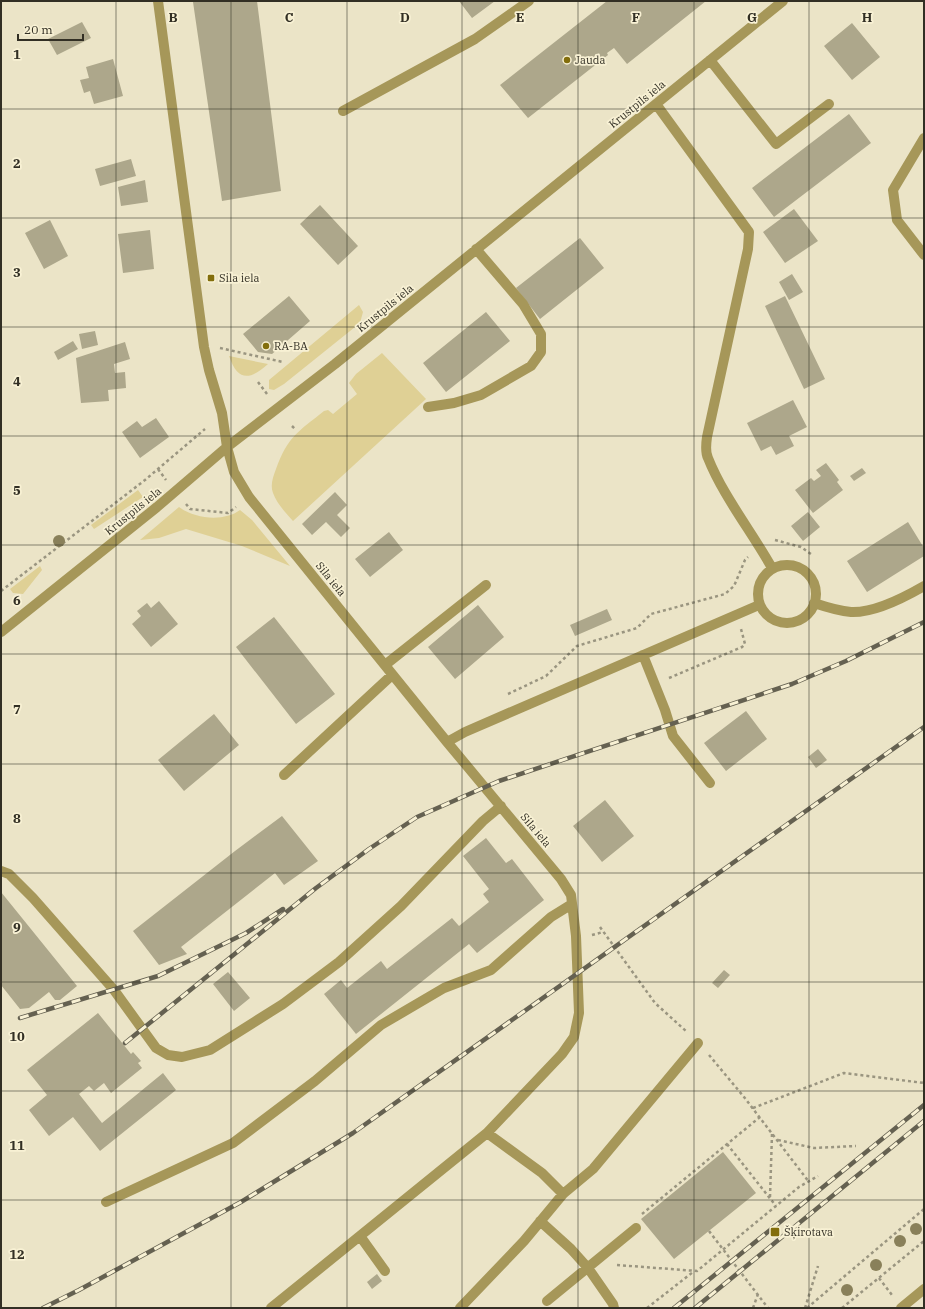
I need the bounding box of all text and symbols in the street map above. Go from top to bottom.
text: B [168,9,178,26]
text: C [285,9,294,26]
text: D [400,9,410,26]
text: E [516,9,524,26]
text: F [632,9,640,26]
text: G [747,9,757,26]
text: H [862,9,873,26]
scale bar [18,16,83,42]
text: 20 m [24,22,53,37]
text: 1 [13,46,21,63]
place label: Jauda [575,53,605,67]
marker: Jauda [562,55,572,65]
street label: Krustpils iela [606,77,668,131]
text: 2 [13,155,21,172]
text: 3 [13,264,21,281]
place label: Sila iela [219,271,259,285]
marker: Sila iela [206,273,216,283]
street label: Krustpils iela [354,281,416,335]
place label: RA-BA [274,339,308,353]
marker: RA-BA [261,341,271,351]
text: 4 [13,373,21,390]
text: 5 [13,482,21,499]
street label: Krustpils iela [102,484,164,538]
street label: Sila iela [313,559,349,599]
text: 6 [13,592,21,609]
text: 7 [13,701,21,718]
text: 8 [13,810,21,827]
street label: Sila iela [518,810,554,850]
text: 9 [13,919,21,936]
text: 10 [9,1028,25,1045]
text: 11 [9,1137,25,1154]
place label: Šķirotava [784,1225,833,1240]
marker: Šķirotava [769,1226,781,1238]
text: 12 [9,1246,25,1263]

